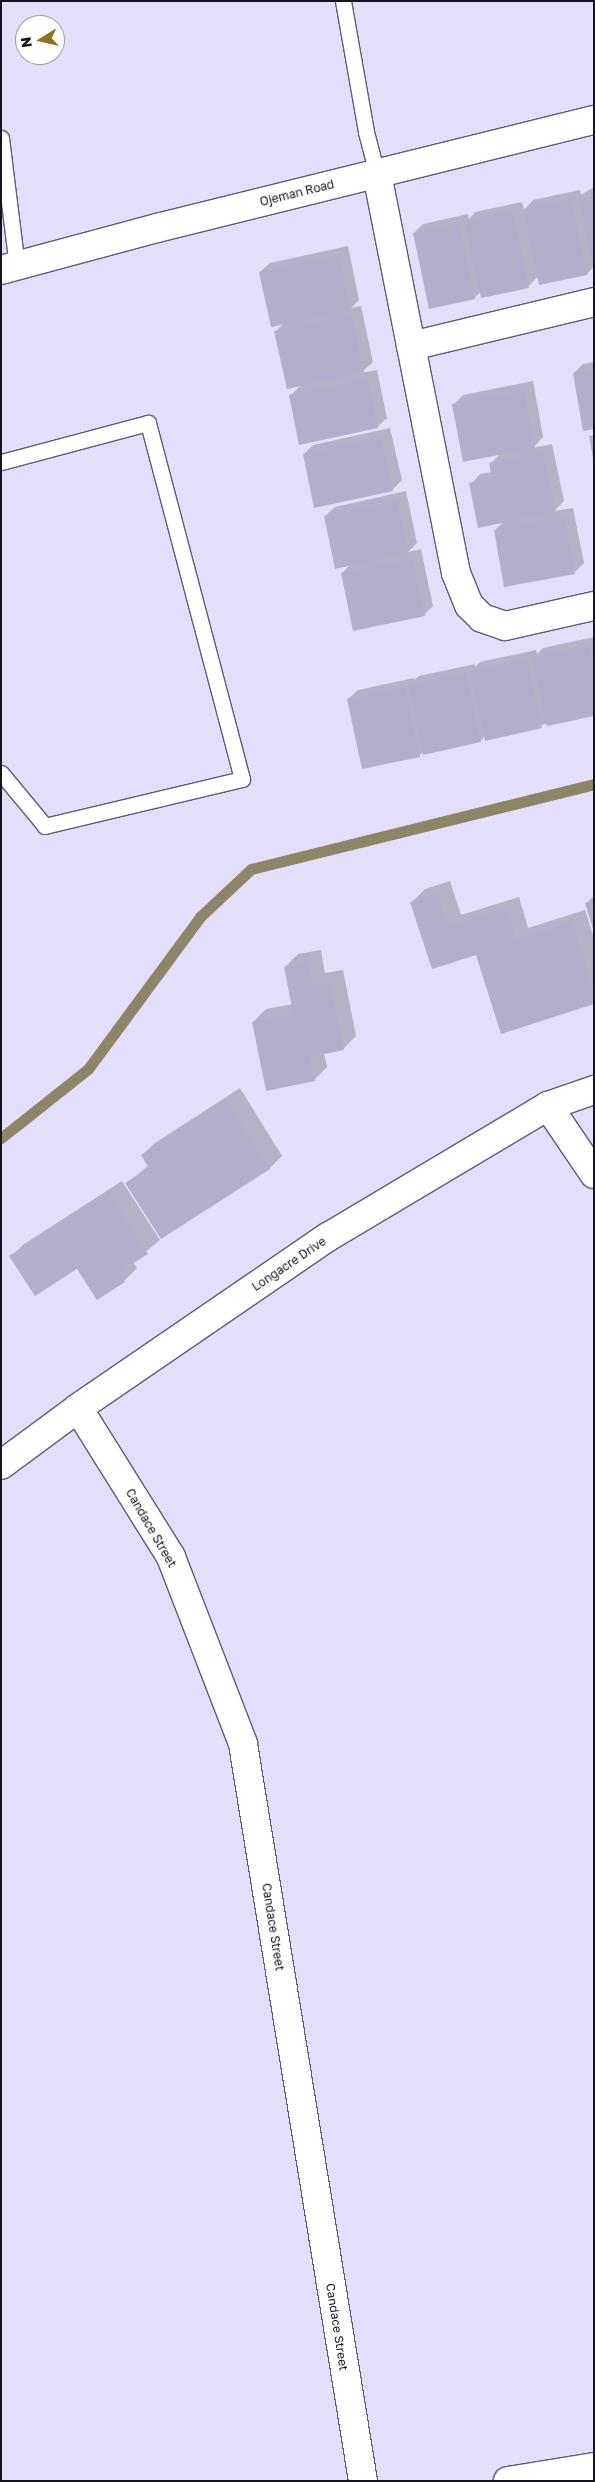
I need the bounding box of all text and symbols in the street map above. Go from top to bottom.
north arrow [15,15,65,65]
text: N [16,36,35,49]
street label: Ojeman Road [258,177,336,209]
street label: Longacre Drive [249,1234,329,1294]
street label: Candace Street [123,1486,179,1570]
street label: Candace Street [259,1882,287,1972]
street label: Candace Street [323,2282,351,2372]

